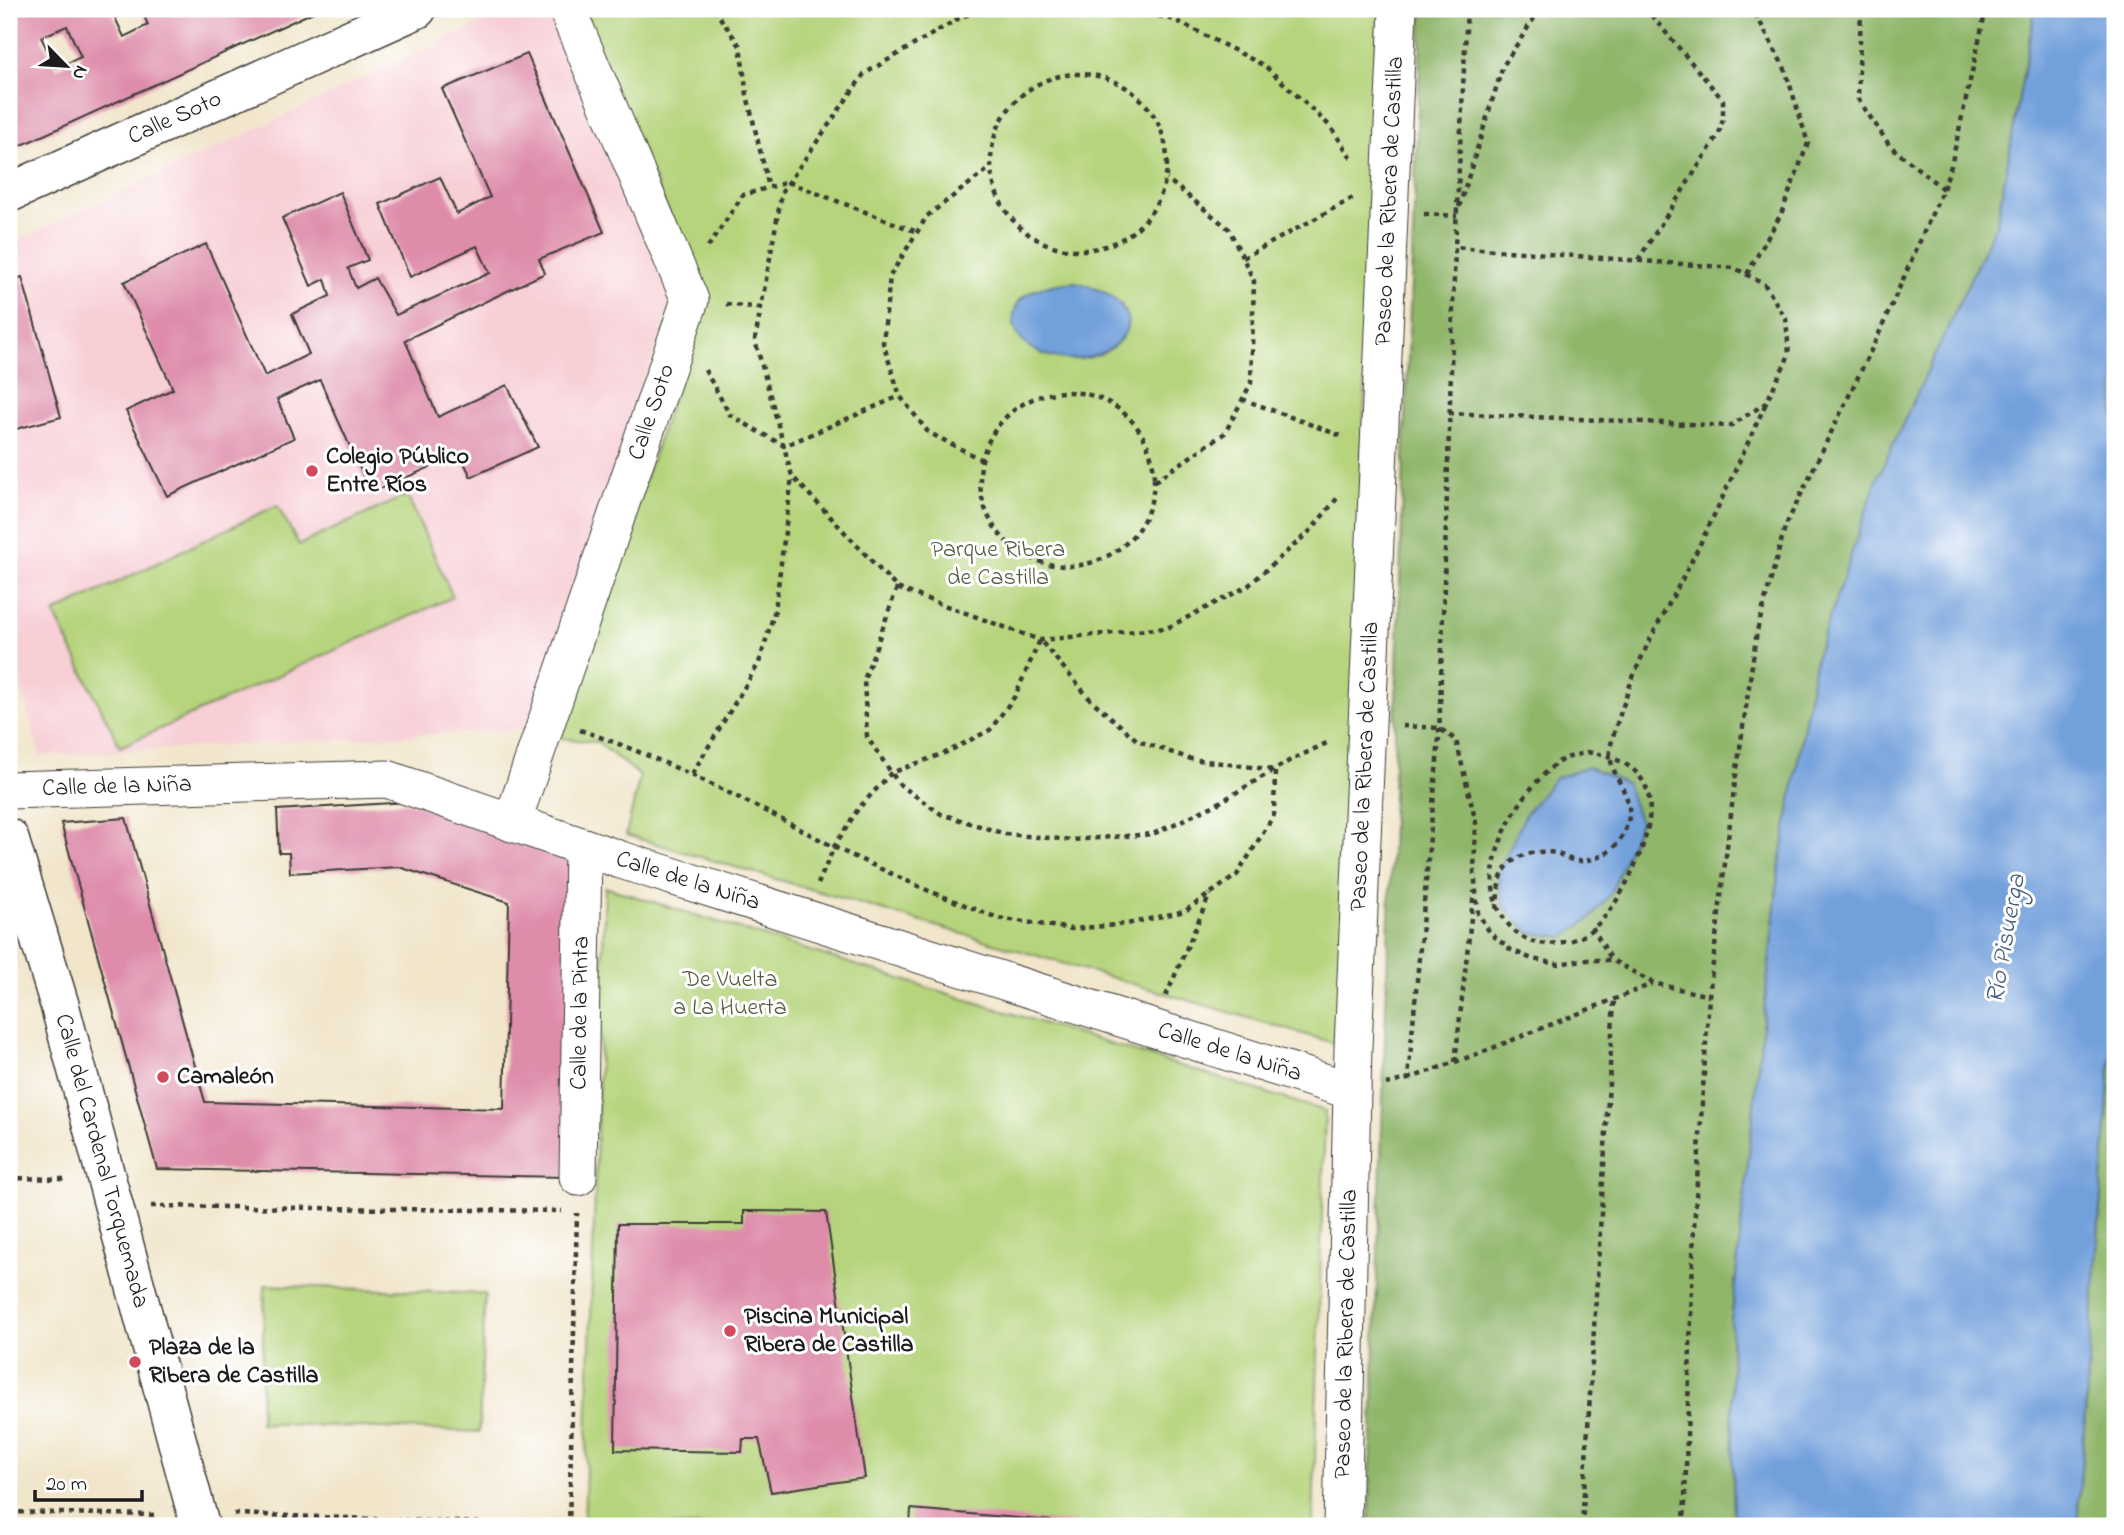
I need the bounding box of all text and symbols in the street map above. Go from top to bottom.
north arrow [32,32,102,102]
street label: Paseo de la Ribera de Castilla [1366,55,1413,346]
text: N [64,61,94,84]
street label: Calle Soto [122,82,227,155]
street label: Calle Soto [619,359,684,465]
place label: Colegio Público Entre Ríos [326,440,469,503]
marker: Colegio Público Entre Ríos [304,463,320,479]
park label: Parque Ribera de Castilla [931,533,1065,596]
street label: Paseo de la Ribera de Castilla [1341,621,1389,912]
street label: Calle de la Niña [42,767,192,807]
street label: Calle de la Niña [611,842,765,920]
water label: Río Pisuerga [1977,870,2037,1007]
street label: Calle de la Pinta [562,936,599,1090]
park label: De Vuelta a La Huerta [673,963,787,1026]
street label: Calle del Cardenal Torquemada [45,1010,158,1312]
street label: Calle de la Niña [1153,1013,1306,1092]
place label: Camaleón [177,1060,274,1095]
marker: Camaleón [155,1069,171,1085]
street label: Paseo de la Ribera de Castilla [1326,1189,1367,1479]
place label: Piscina Municipal Ribera de Castilla [744,1300,913,1363]
marker: Piscina Municipal Ribera de Castilla [722,1323,738,1339]
place label: Plaza de la Ribera de Castilla [149,1331,318,1394]
marker: Plaza de la Ribera de Castilla [127,1354,143,1370]
scale bar [35,1458,142,1502]
text: 20 m [46,1470,87,1500]

